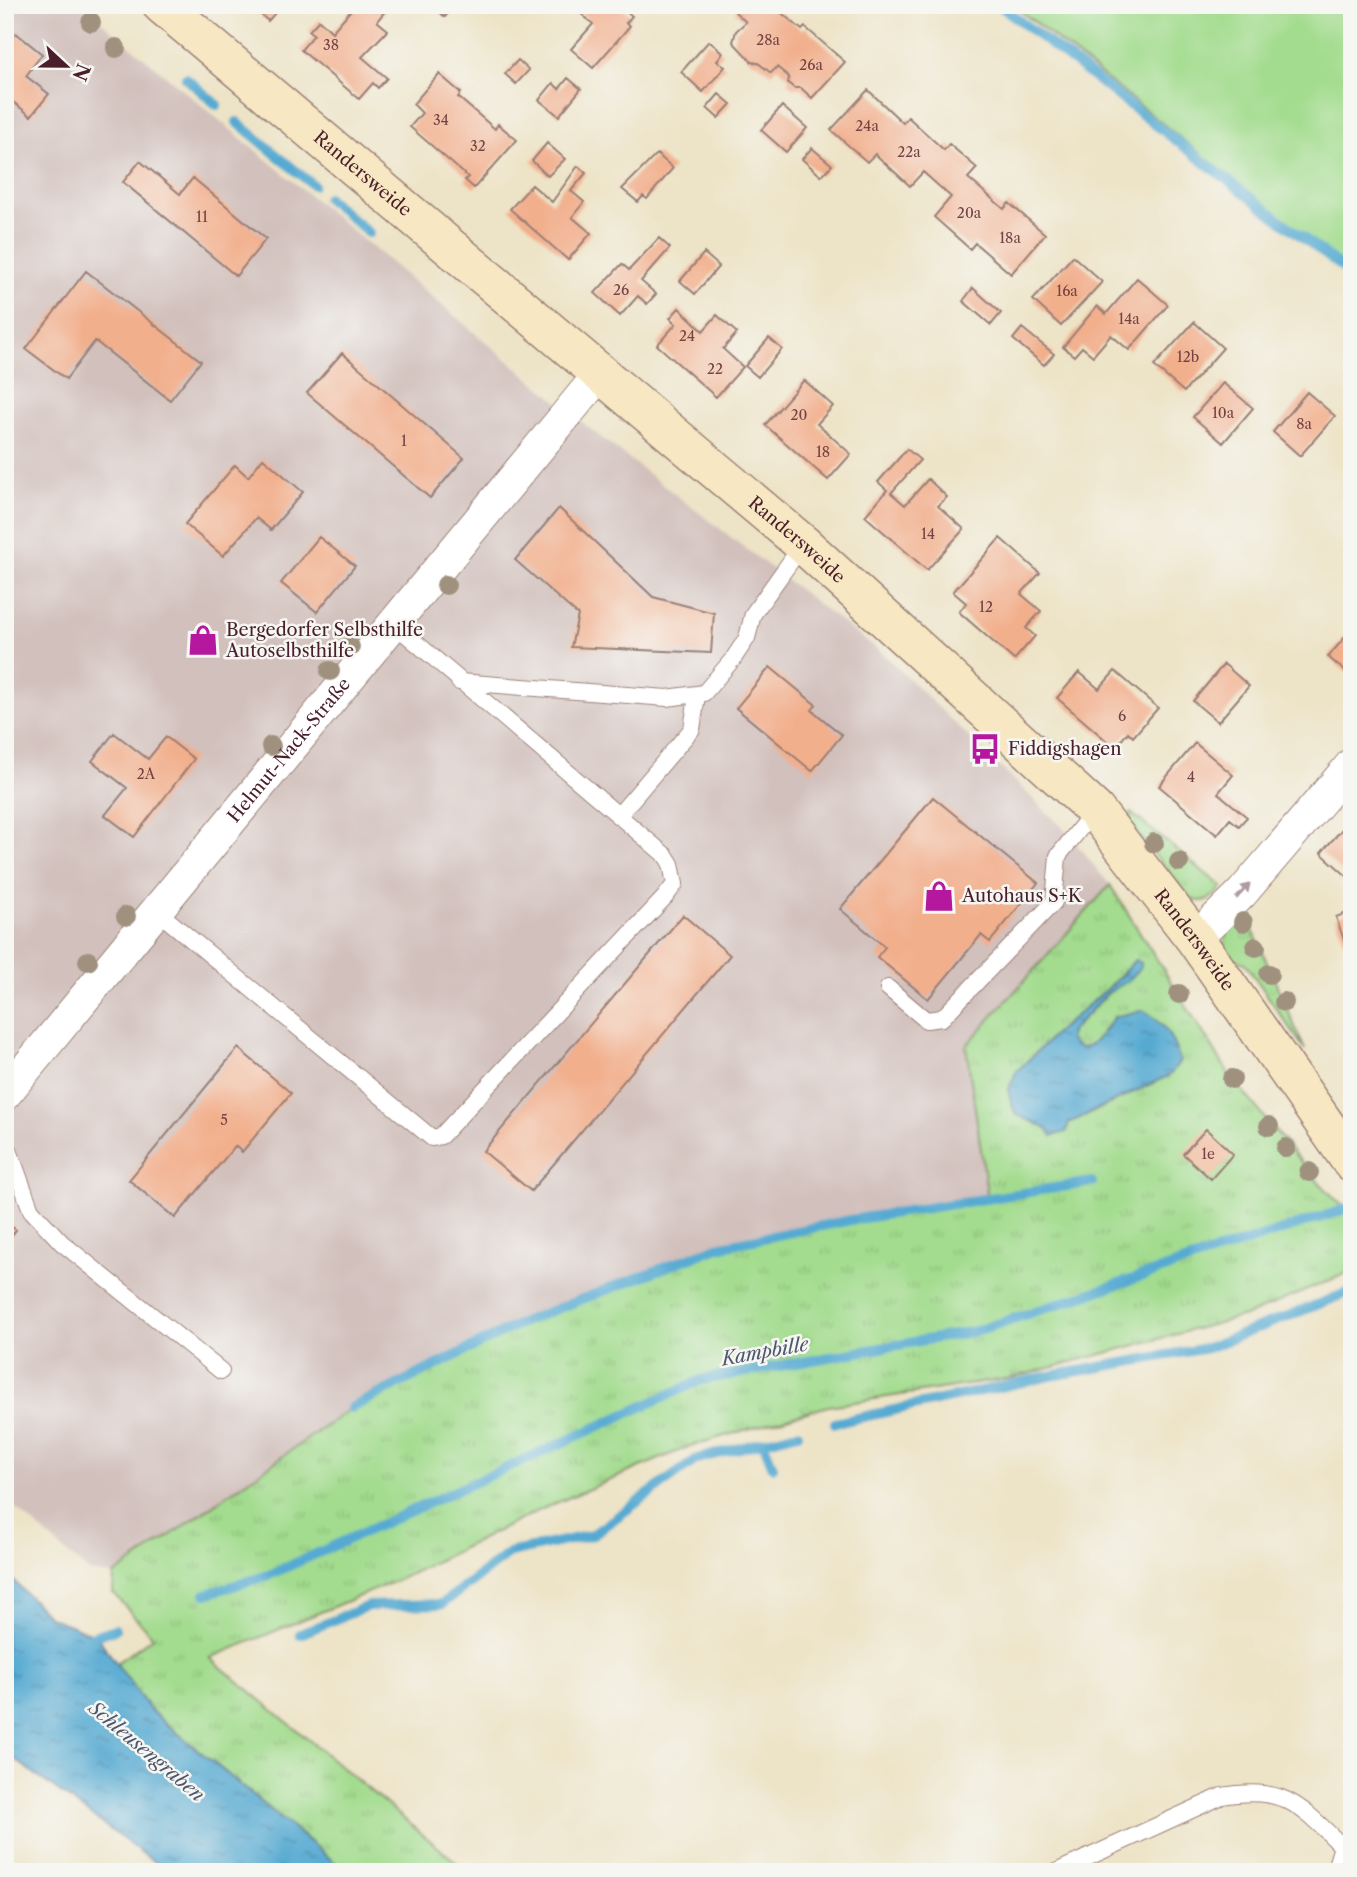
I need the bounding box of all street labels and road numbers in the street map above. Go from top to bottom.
street label: Randersweide [309,126,416,221]
street label: Randersweide [744,492,850,588]
street label: Helmut-Nack-Straße [223,673,355,827]
street label: Randersweide [1149,885,1239,995]

